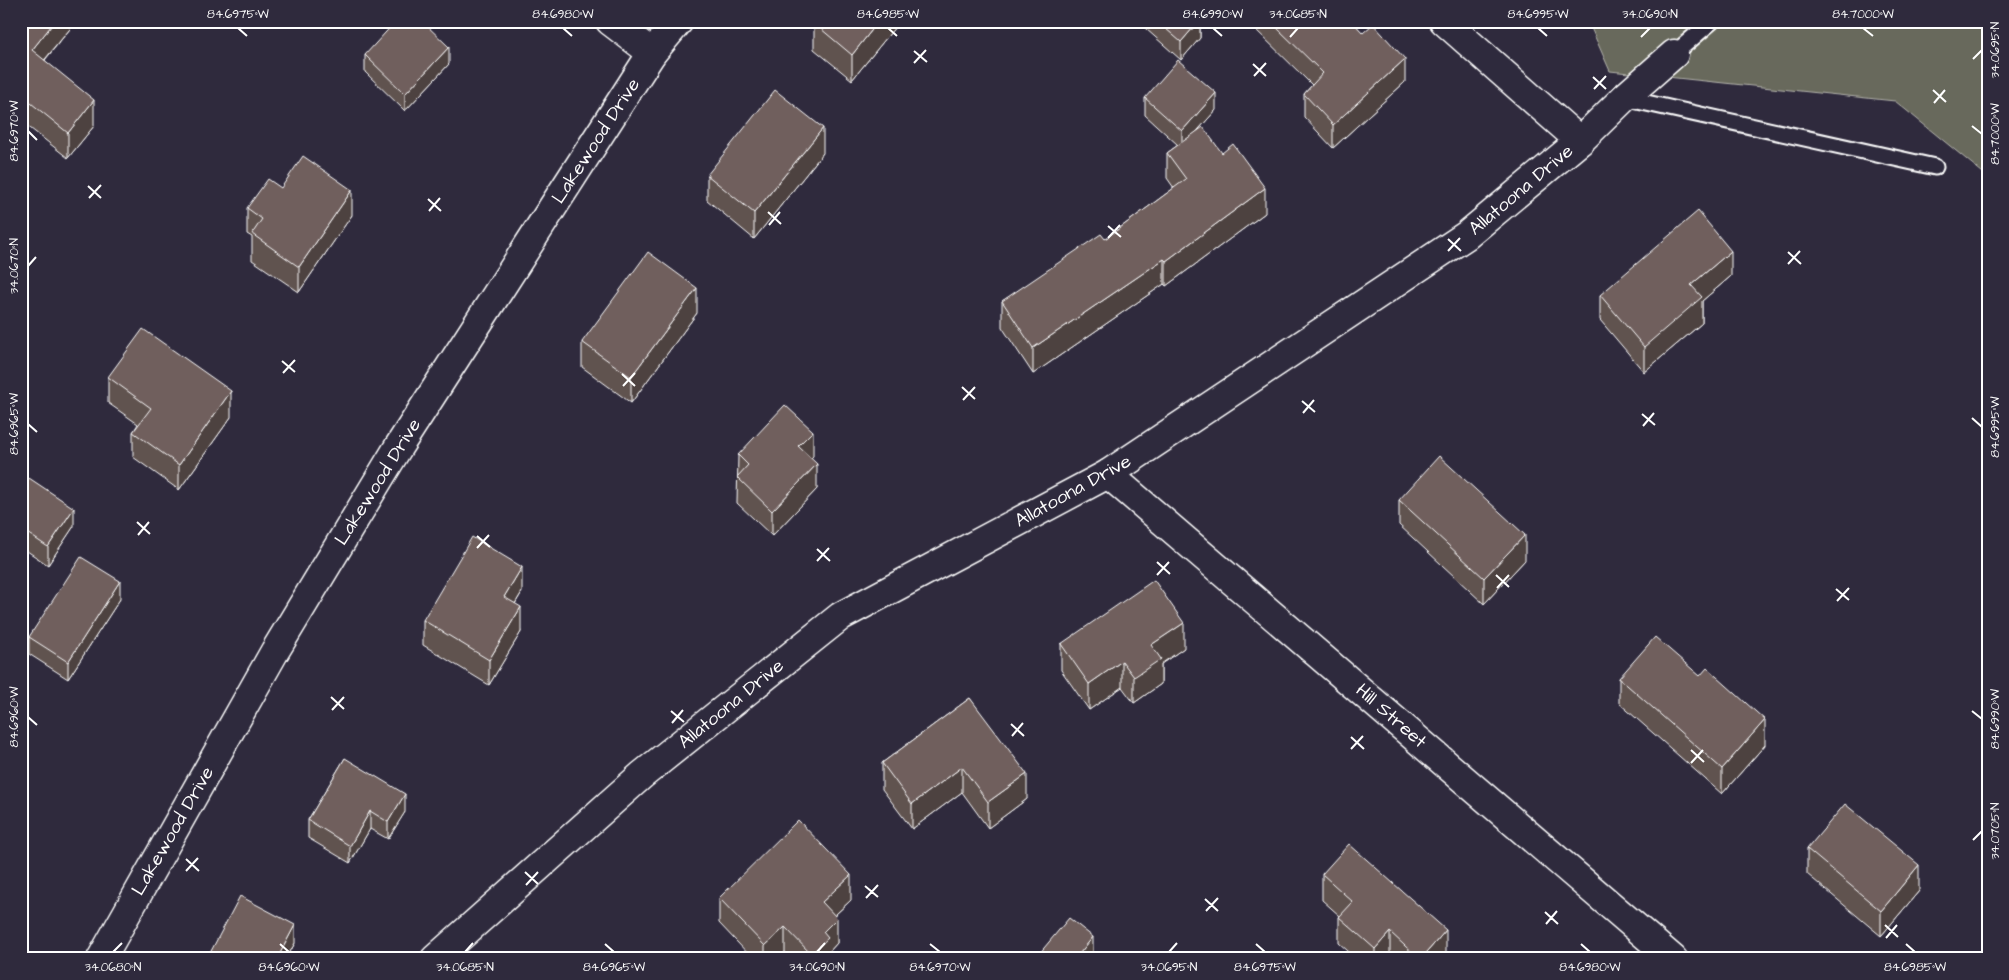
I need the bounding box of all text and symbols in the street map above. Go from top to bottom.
text: 84.6975°W [207,6,270,23]
text: 84.6980°W [532,6,594,23]
text: 84.6985°W [857,6,920,23]
text: 84.6990°W [1183,6,1244,23]
text: 34.0685°N [1269,6,1327,23]
text: 84.6995°W [1507,6,1569,23]
text: 34.0690°N [1622,6,1678,23]
text: 84.7000°W [1832,6,1895,23]
text: 34.0695°N [1987,21,2004,78]
street label: Lakewood Drive [545,73,647,209]
text: 84.6970°W [6,100,23,161]
text: 84.7000°W [1987,102,2004,165]
street label: Allatoona Drive [1463,138,1579,242]
text: 34.0670°N [6,237,23,294]
text: 84.6965°W [6,392,23,455]
text: 84.6995°W [1987,396,2004,458]
street label: Lakewood Drive [328,414,428,550]
street label: Allatoona Drive [1010,448,1136,534]
street label: Allatoona Drive [672,653,790,755]
street label: Hill Street [1349,677,1433,755]
text: 84.6960°W [6,686,23,748]
text: 84.6990°W [1987,688,2004,749]
street label: Lakewood Drive [125,762,221,900]
text: 34.0705°N [1987,802,2004,860]
text: 34.0680°N [85,959,142,976]
text: 84.6960°W [258,959,320,976]
text: 34.0685°N [436,959,494,976]
text: 84.6965°W [583,959,646,976]
text: 34.0690°N [789,959,845,976]
text: 84.6970°W [910,959,971,976]
text: 34.0695°N [1141,959,1198,976]
text: 84.6975°W [1234,959,1297,976]
text: 84.6980°W [1559,959,1621,976]
text: 84.6985°W [1884,959,1947,976]

